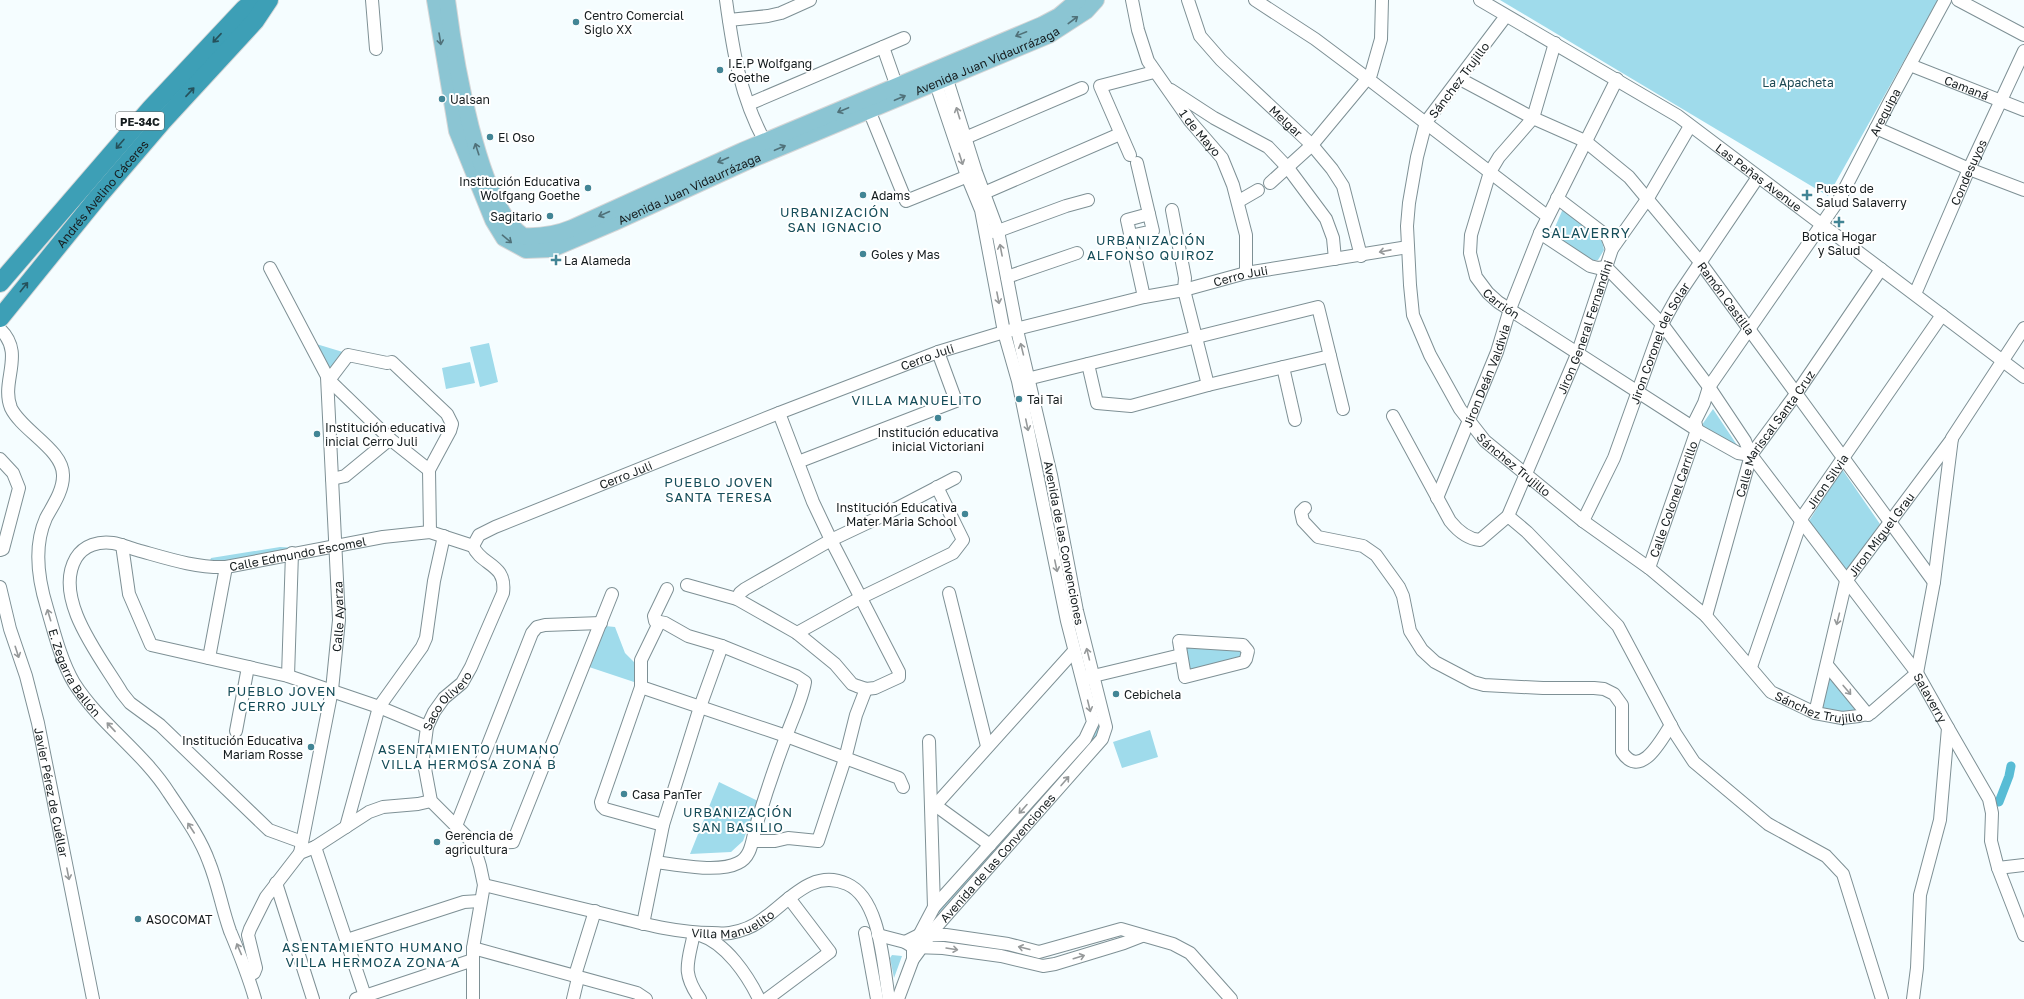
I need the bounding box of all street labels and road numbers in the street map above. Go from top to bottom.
street label: Avenida Juan Vidaurrázaga [912,23,1062,98]
street label: Sánchez Trujillo [1426,39,1492,121]
street label: Camaná [1942,72,1991,103]
street label: Arequipa [1866,86,1903,138]
street label: Melgar [1266,102,1306,140]
street label: 1 de Mayo [1177,106,1224,159]
road number: PE-34C [116,112,164,130]
street label: Andrés Avelino Cáceres [53,137,151,250]
street label: Condesuyos [1947,137,1989,207]
street label: Las Peñas Avenue [1713,140,1805,214]
street label: Avenida Juan Vidaurrázaga [615,149,763,227]
street label: Jiron General Fernandini [1553,258,1615,396]
street label: Ramón Castilla [1695,259,1758,338]
street label: Cerro Juli [1211,262,1269,289]
street label: Jiron Coronel del Solar [1626,279,1693,406]
street label: Carrión [1480,285,1523,322]
street label: Jiron Deán Valdivia [1459,322,1513,430]
street label: Cerro Juli [898,340,956,373]
street label: Calle Mariscal Santa Cruz [1732,367,1818,499]
street label: Sánchez Trujillo [1474,430,1554,499]
street label: Calle Colonel Carrillo [1646,439,1700,559]
street label: Jiron Silvia [1803,451,1851,512]
street label: Cerro Juli [597,457,654,492]
street label: Avenida de las Convenciones [1041,460,1087,626]
street label: Jiron Miguel Grau [1845,489,1917,579]
street label: Calle Edmundo Escomel [228,533,367,574]
street label: Calle Ayarza [328,581,347,652]
street label: E. Zegarra Ballón [46,627,104,719]
street label: Saco Olivero [419,669,475,733]
street label: Salaverry [1911,670,1951,725]
street label: Sánchez Trujillo [1773,688,1863,726]
street label: Javier Pérez de Cuéllar [32,726,72,859]
street label: Avenida de las Convenciones [936,790,1058,925]
street label: Villa Manuelito [691,906,777,941]

